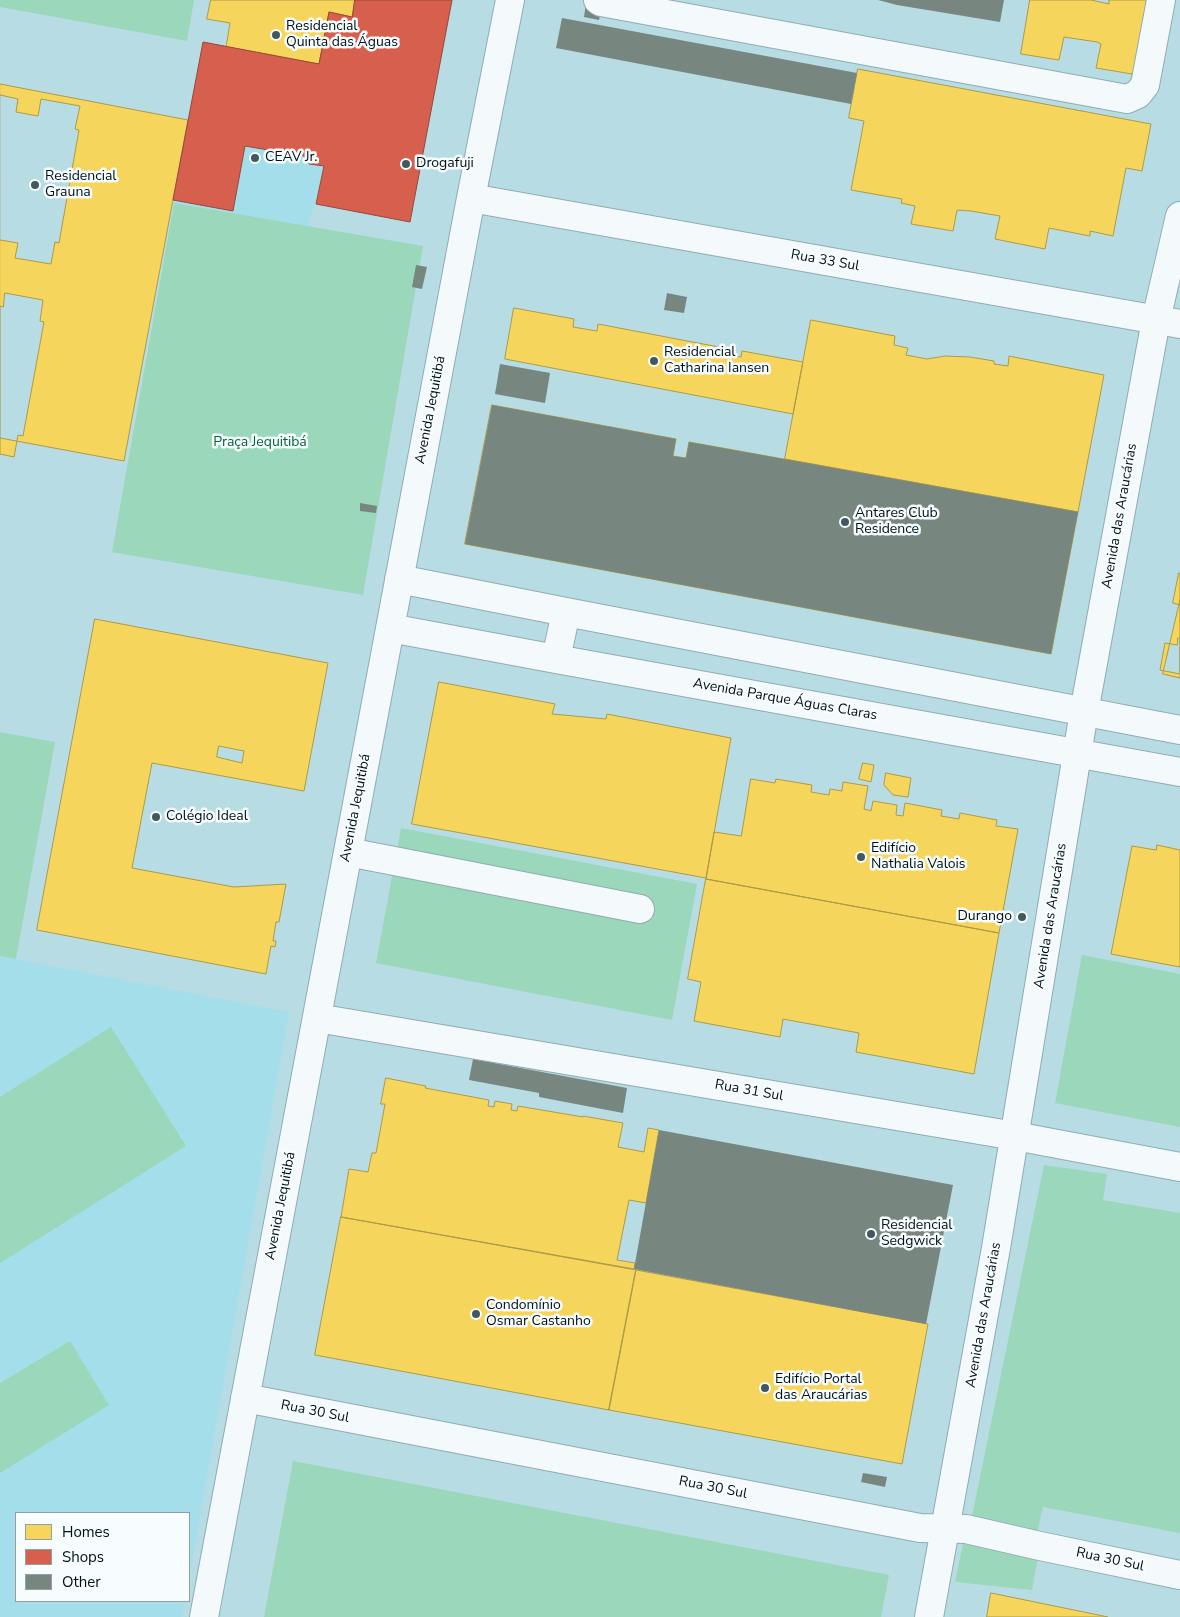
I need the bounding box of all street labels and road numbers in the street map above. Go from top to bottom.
street label: Rua 33 Sul [789,247,861,275]
street label: Avenida Jequitibá [412,355,450,465]
street label: Avenida das Araucárias [1099,442,1141,590]
street label: Avenida Parque Águas Claras [692,676,878,724]
street label: Avenida Jequitibá [337,753,375,863]
street label: Avenida das Araucárias [1031,842,1071,990]
street label: Rua 31 Sul [713,1077,785,1105]
street label: Avenida Jequitibá [262,1151,300,1261]
street label: Avenida das Araucárias [963,1241,1005,1389]
street label: Rua 30 Sul [279,1397,351,1427]
street label: Rua 30 Sul [677,1473,749,1503]
street label: Rua 30 Sul [1074,1545,1146,1575]

